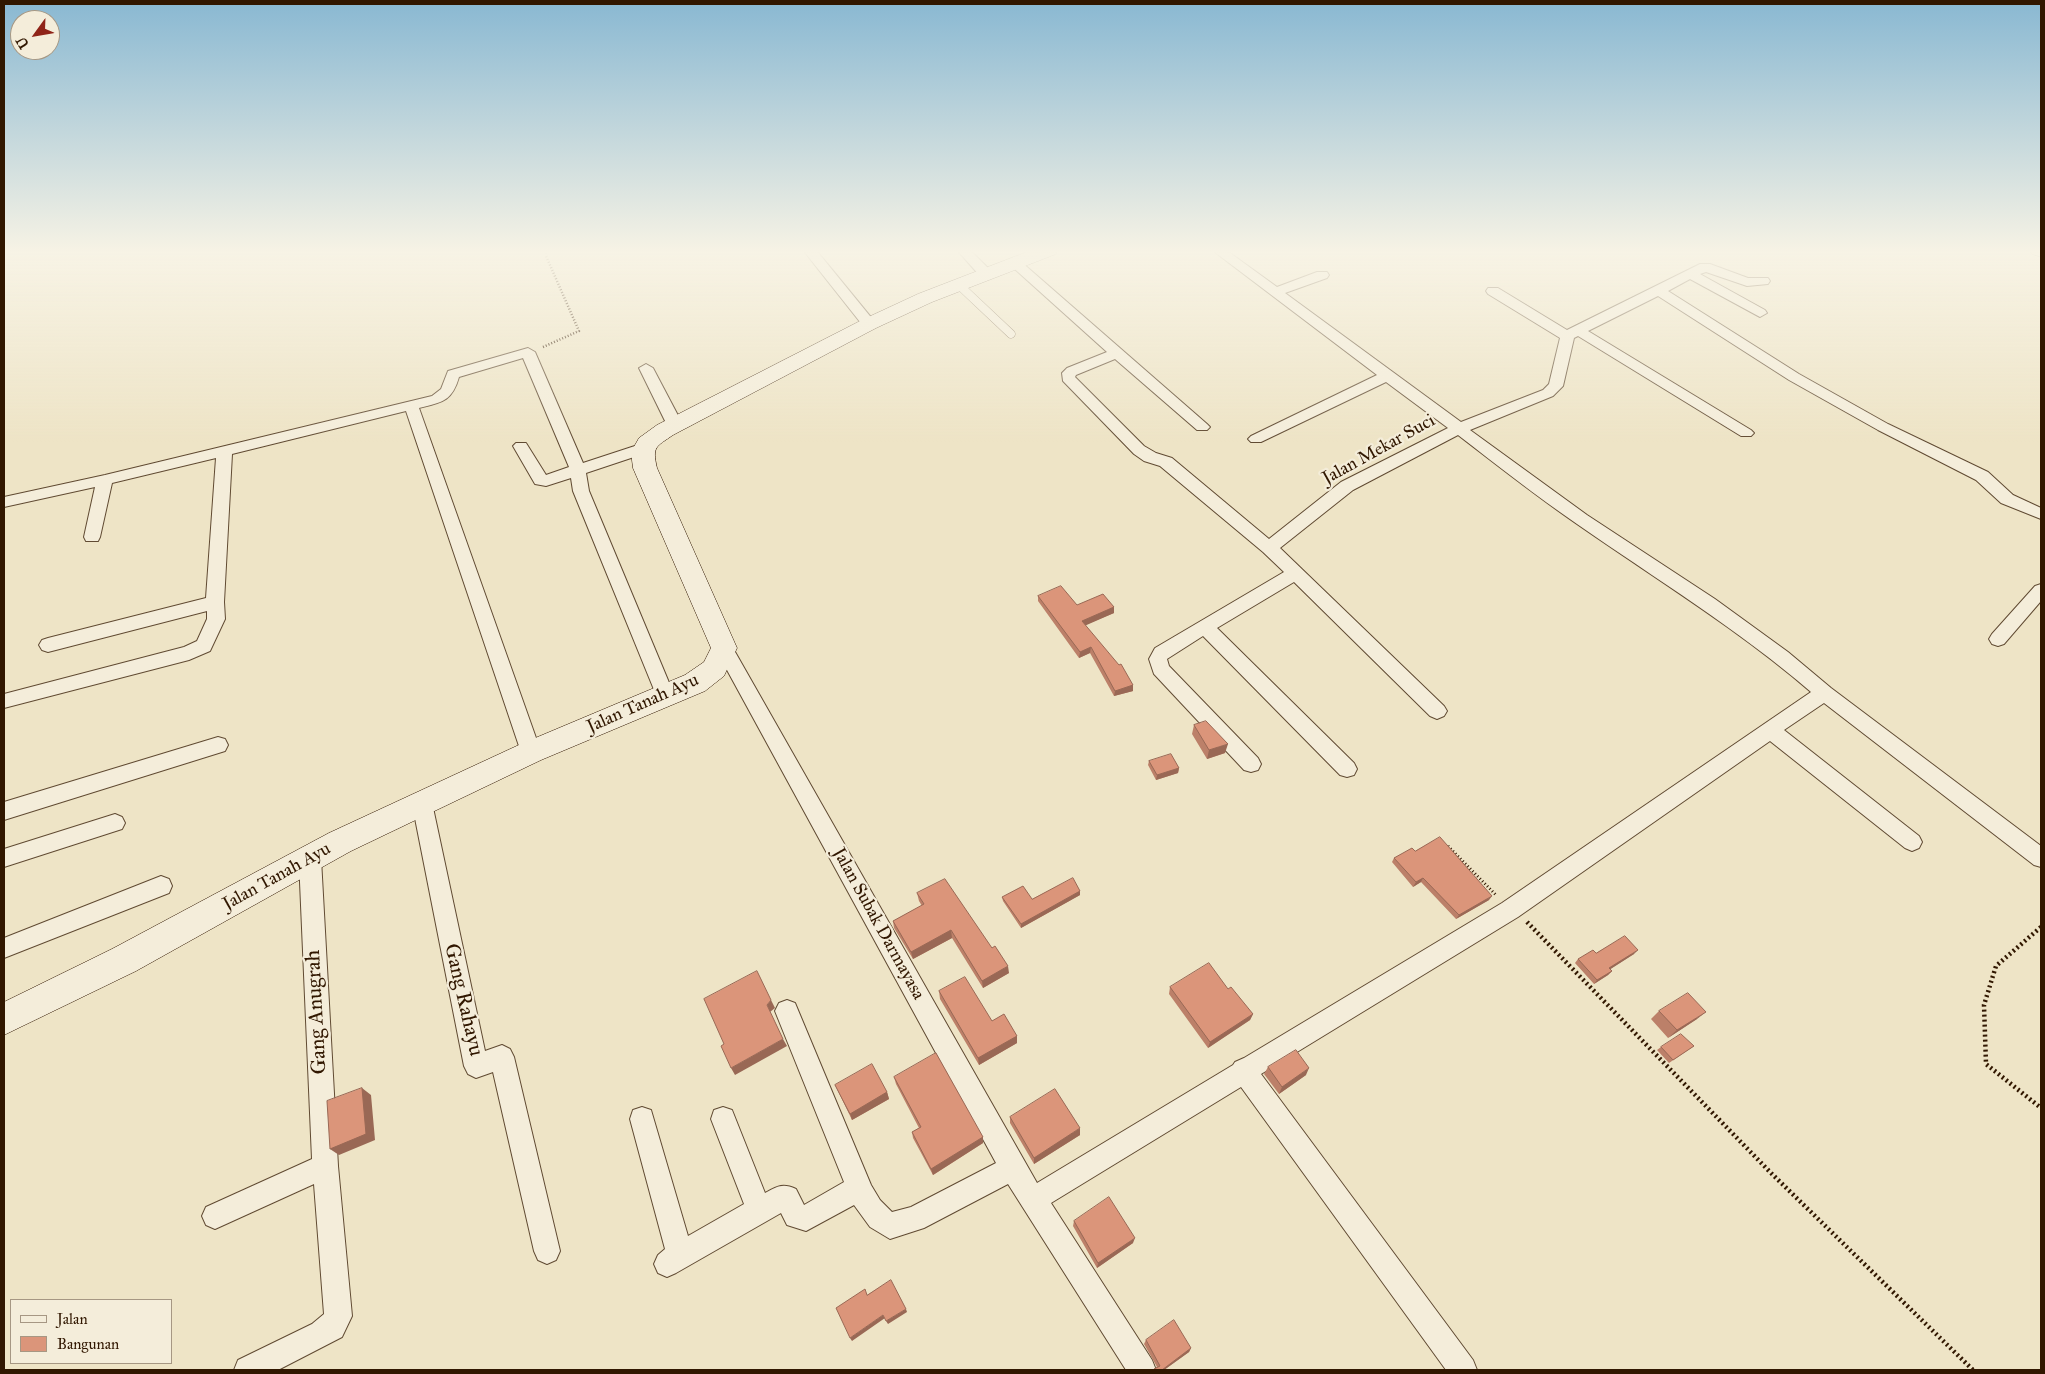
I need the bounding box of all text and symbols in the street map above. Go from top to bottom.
north arrow [10,10,60,60]
text: U [13,33,33,52]
street label: Jalan Mekar Suci [1319,410,1439,490]
street label: Jalan Tanah Ayu [584,670,702,738]
street label: Jalan Tanah Ayu [219,838,335,916]
street label: Jalan Subak Darmayasa [827,844,929,1004]
street label: Gang Rahayu [438,941,488,1059]
street label: Gang Anugrah [301,949,333,1075]
legend [10,1299,172,1364]
text: Jalan [57,1310,88,1328]
text: Bangunan [57,1335,119,1353]

